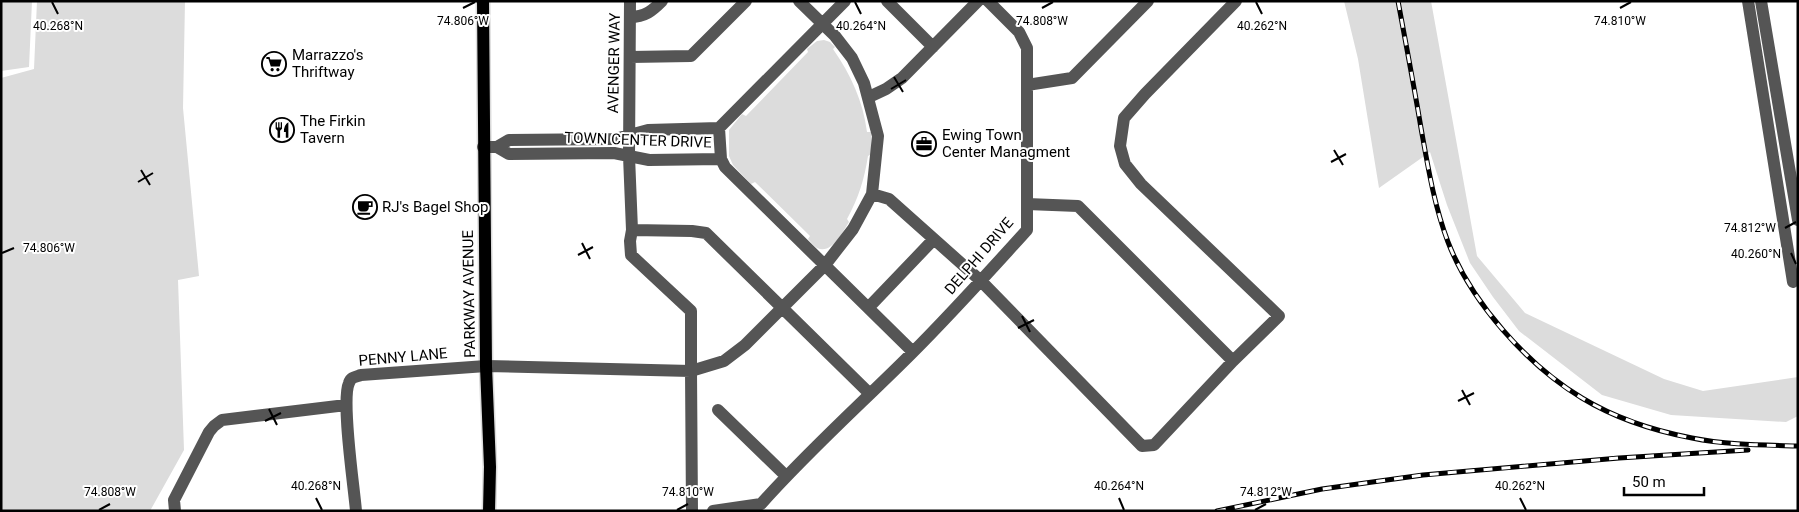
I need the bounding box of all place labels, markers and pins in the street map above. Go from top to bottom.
place label: Marrazzo's Thriftway [292,46,363,81]
supermarket icon: Marrazzo's Thriftway [261,51,287,77]
place label: The Firkin Tavern [300,112,365,147]
restaurant icon: The Firkin Tavern [269,117,295,143]
place label: Ewing Town Center Managment [942,126,1070,161]
office icon: Ewing Town Center Managment [911,131,937,157]
cafe icon: RJ's Bagel Shop [352,194,378,220]
place label: RJ's Bagel Shop [382,198,488,216]

